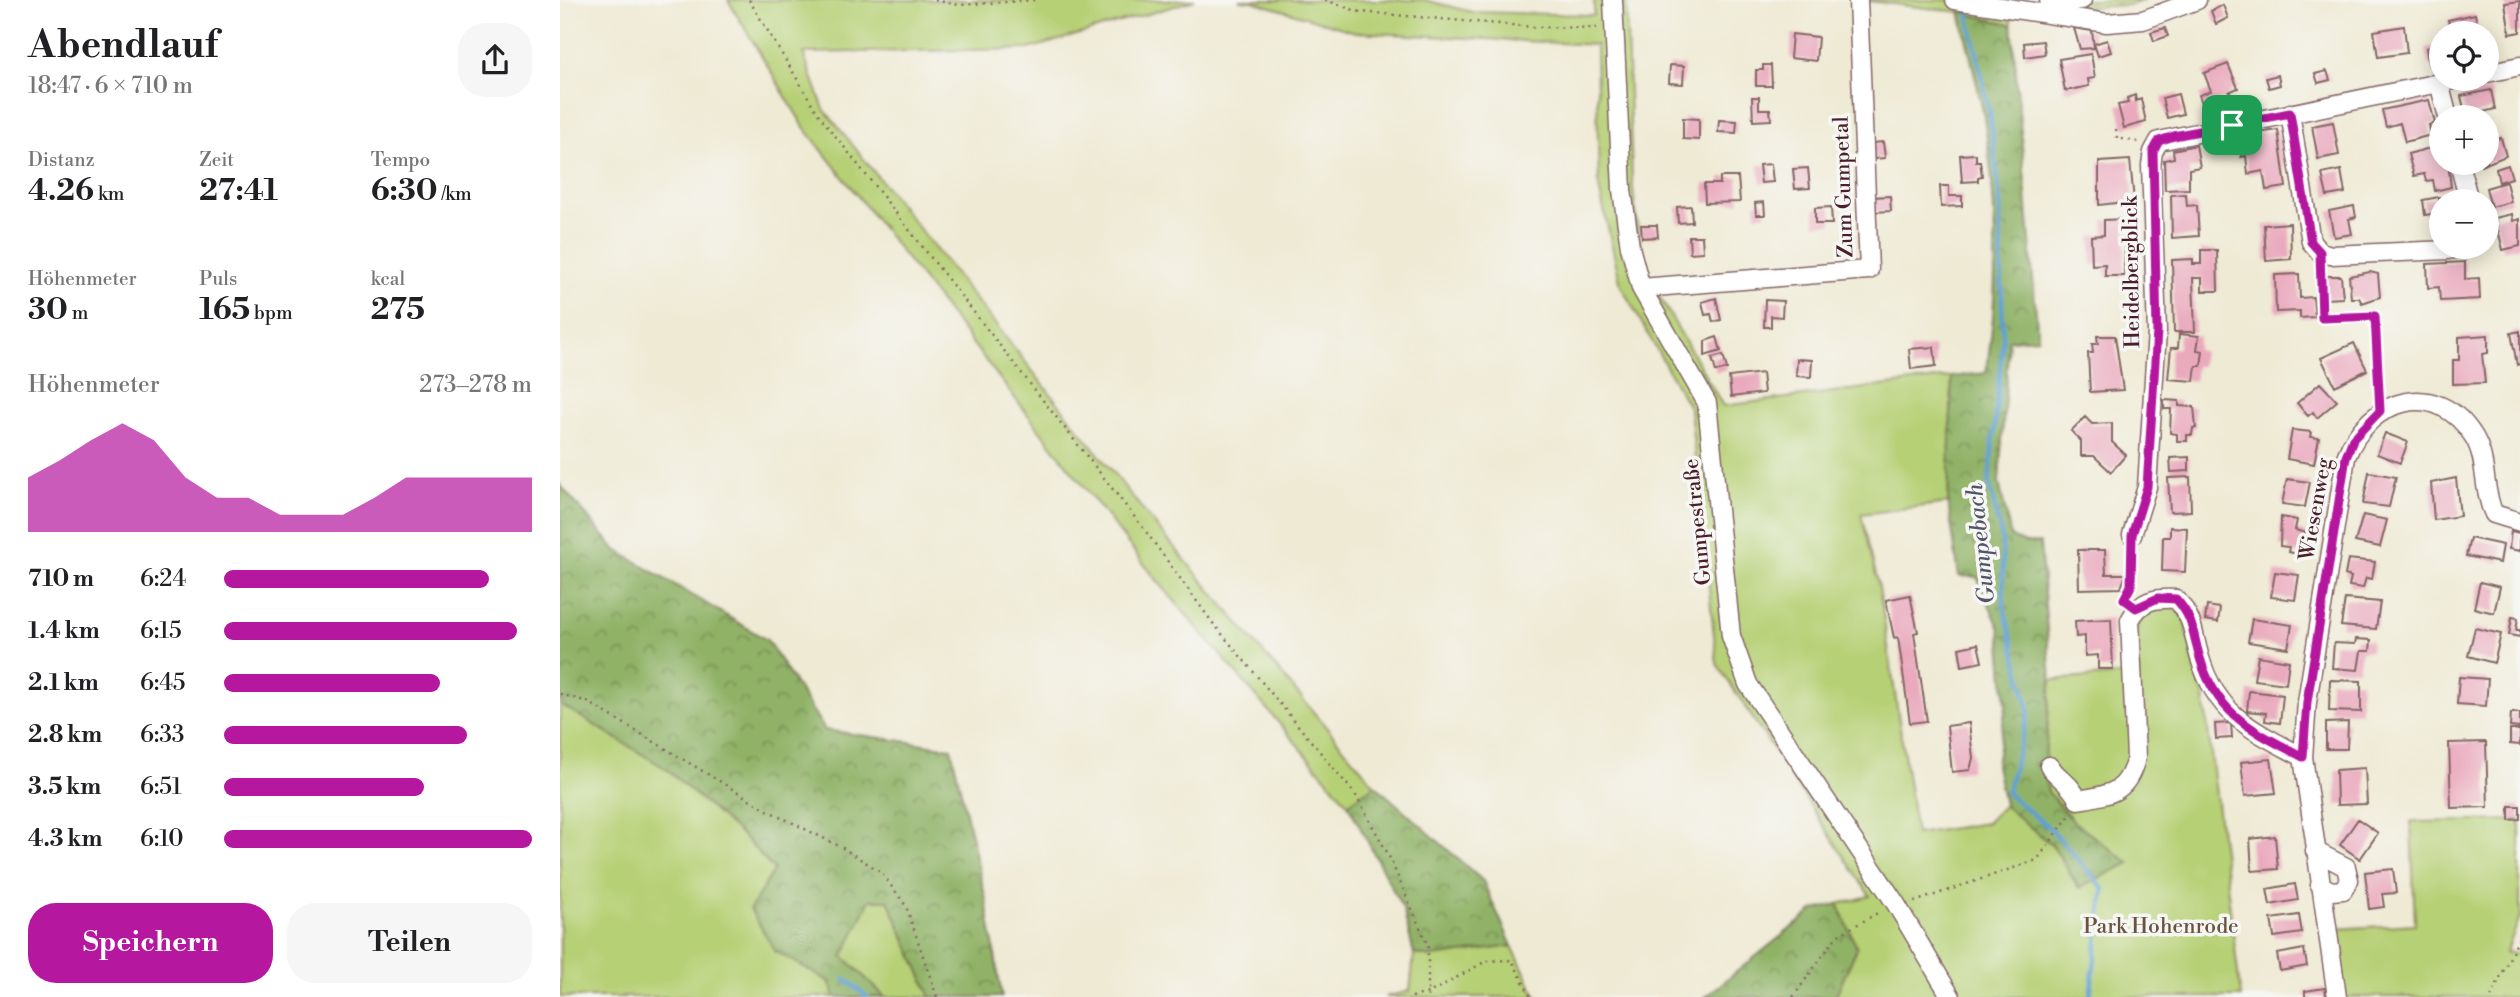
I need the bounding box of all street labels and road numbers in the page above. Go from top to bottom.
street label: Zum Gumpetal [1829,116,1859,258]
street label: Heidelbergblick [2118,195,2146,348]
street label: Wiesenweg [2294,456,2338,564]
street label: Gumpestraße [1678,457,1718,587]

